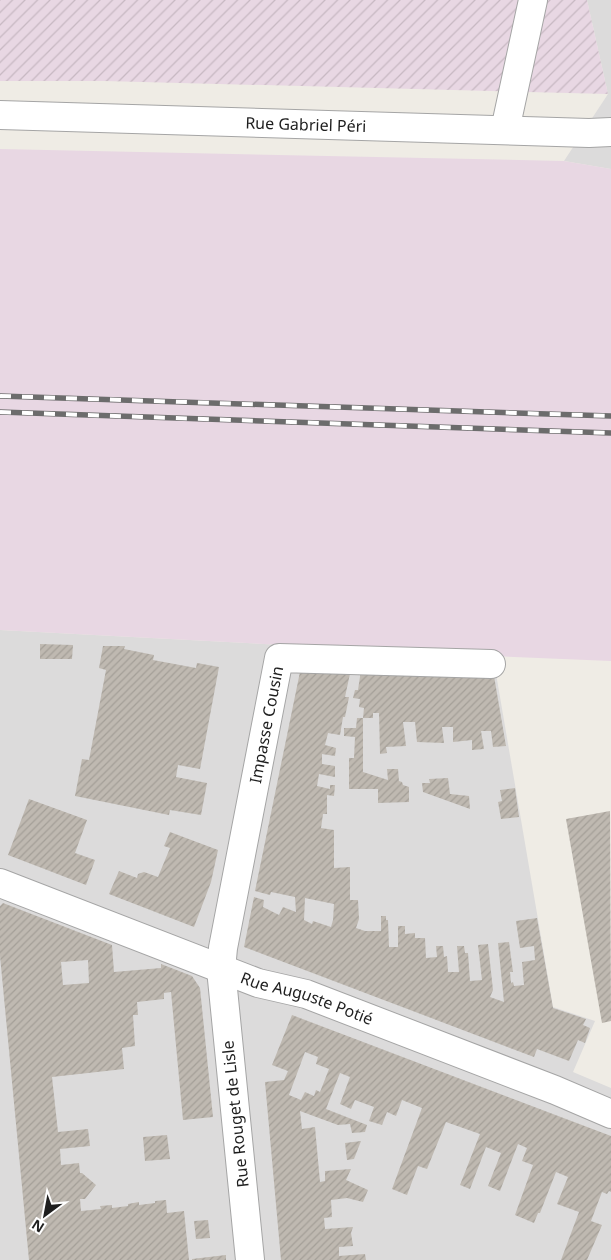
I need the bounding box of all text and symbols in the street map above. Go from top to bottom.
street label: Rue Gabriel Péri [245,112,367,137]
street label: Impasse Cousin [244,664,288,785]
street label: Rue Auguste Potié [238,966,376,1030]
street label: Rue Rouget de Lisle [216,1039,254,1189]
north arrow [20,1190,70,1240]
text: N [28,1215,48,1238]

